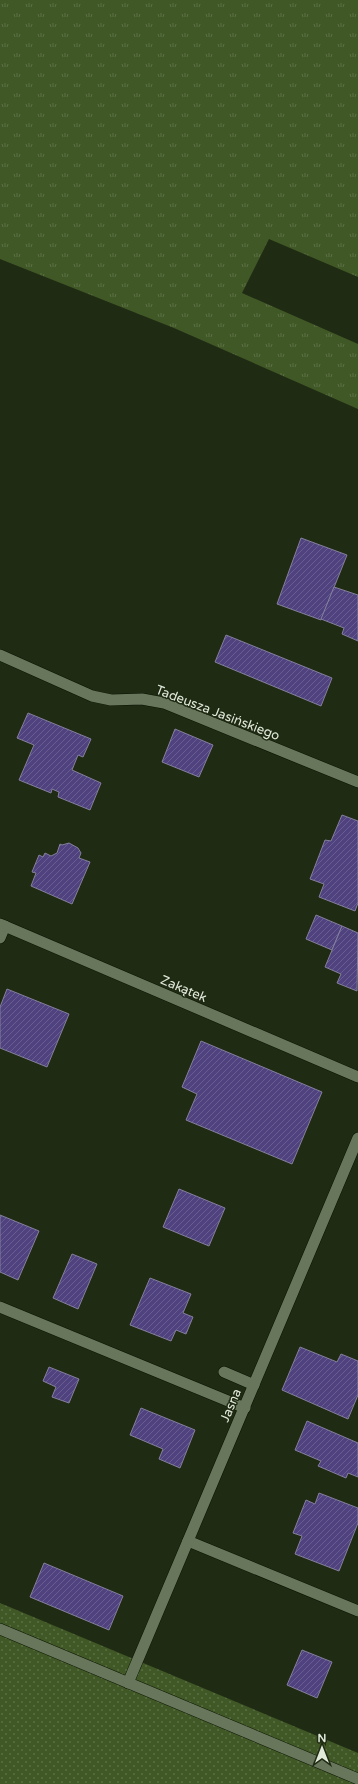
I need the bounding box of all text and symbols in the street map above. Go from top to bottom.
street label: Tadeusza Jasińskiego [153,682,282,744]
street label: Zakątek [158,972,209,1006]
street label: Jasna [217,1386,245,1425]
north arrow [302,1728,342,1768]
text: N [318,1732,326,1745]

